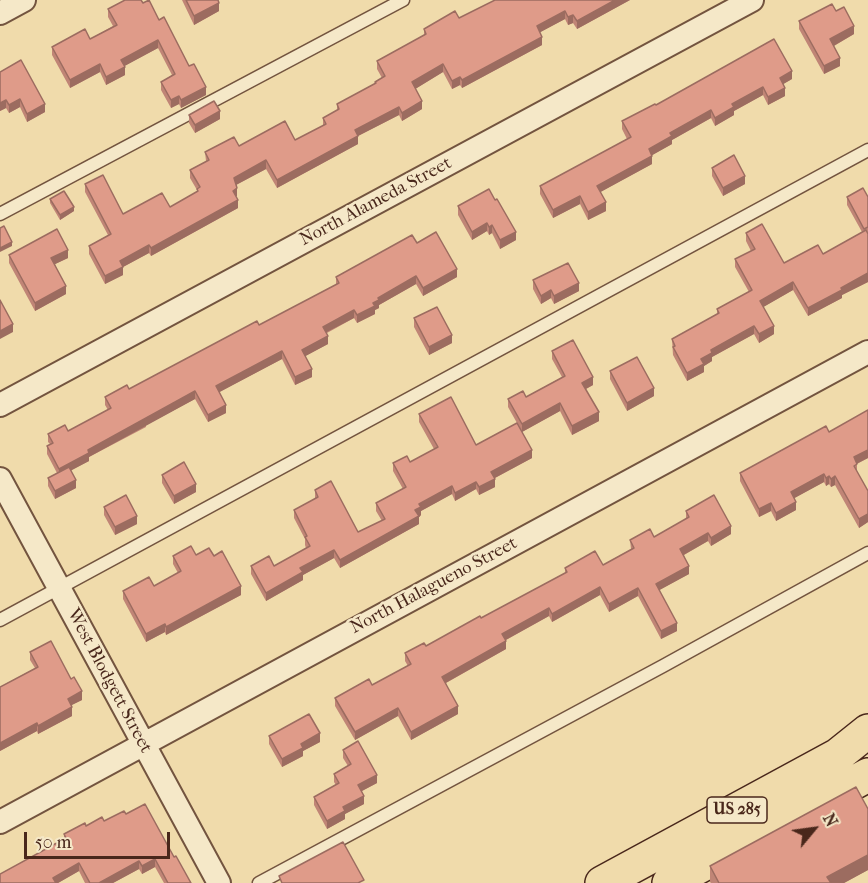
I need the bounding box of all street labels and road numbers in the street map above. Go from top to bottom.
street label: North Alameda Street [296,153,456,251]
street label: North Halagueno Street [347,533,521,639]
street label: West Blodgett Street [62,605,156,757]
road number: US 285 [707,797,767,823]

